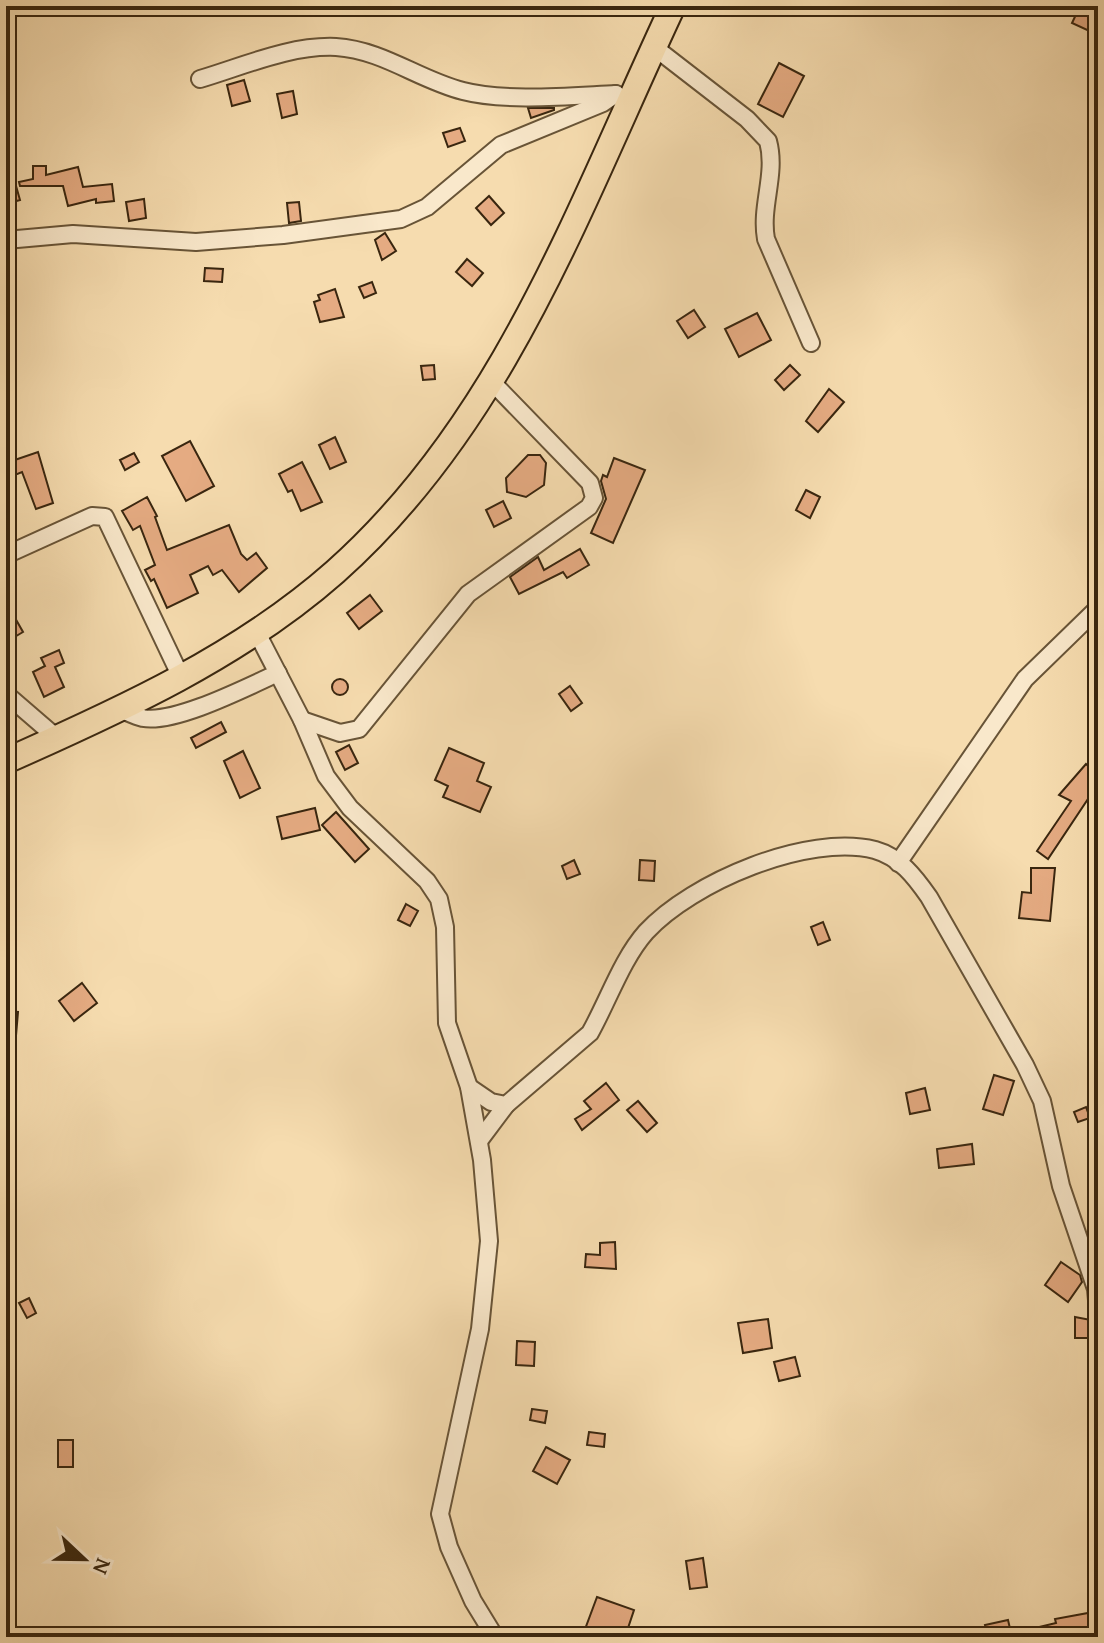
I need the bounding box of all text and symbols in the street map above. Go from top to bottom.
north arrow [44,1519,124,1599]
text: N [85,1554,120,1580]

